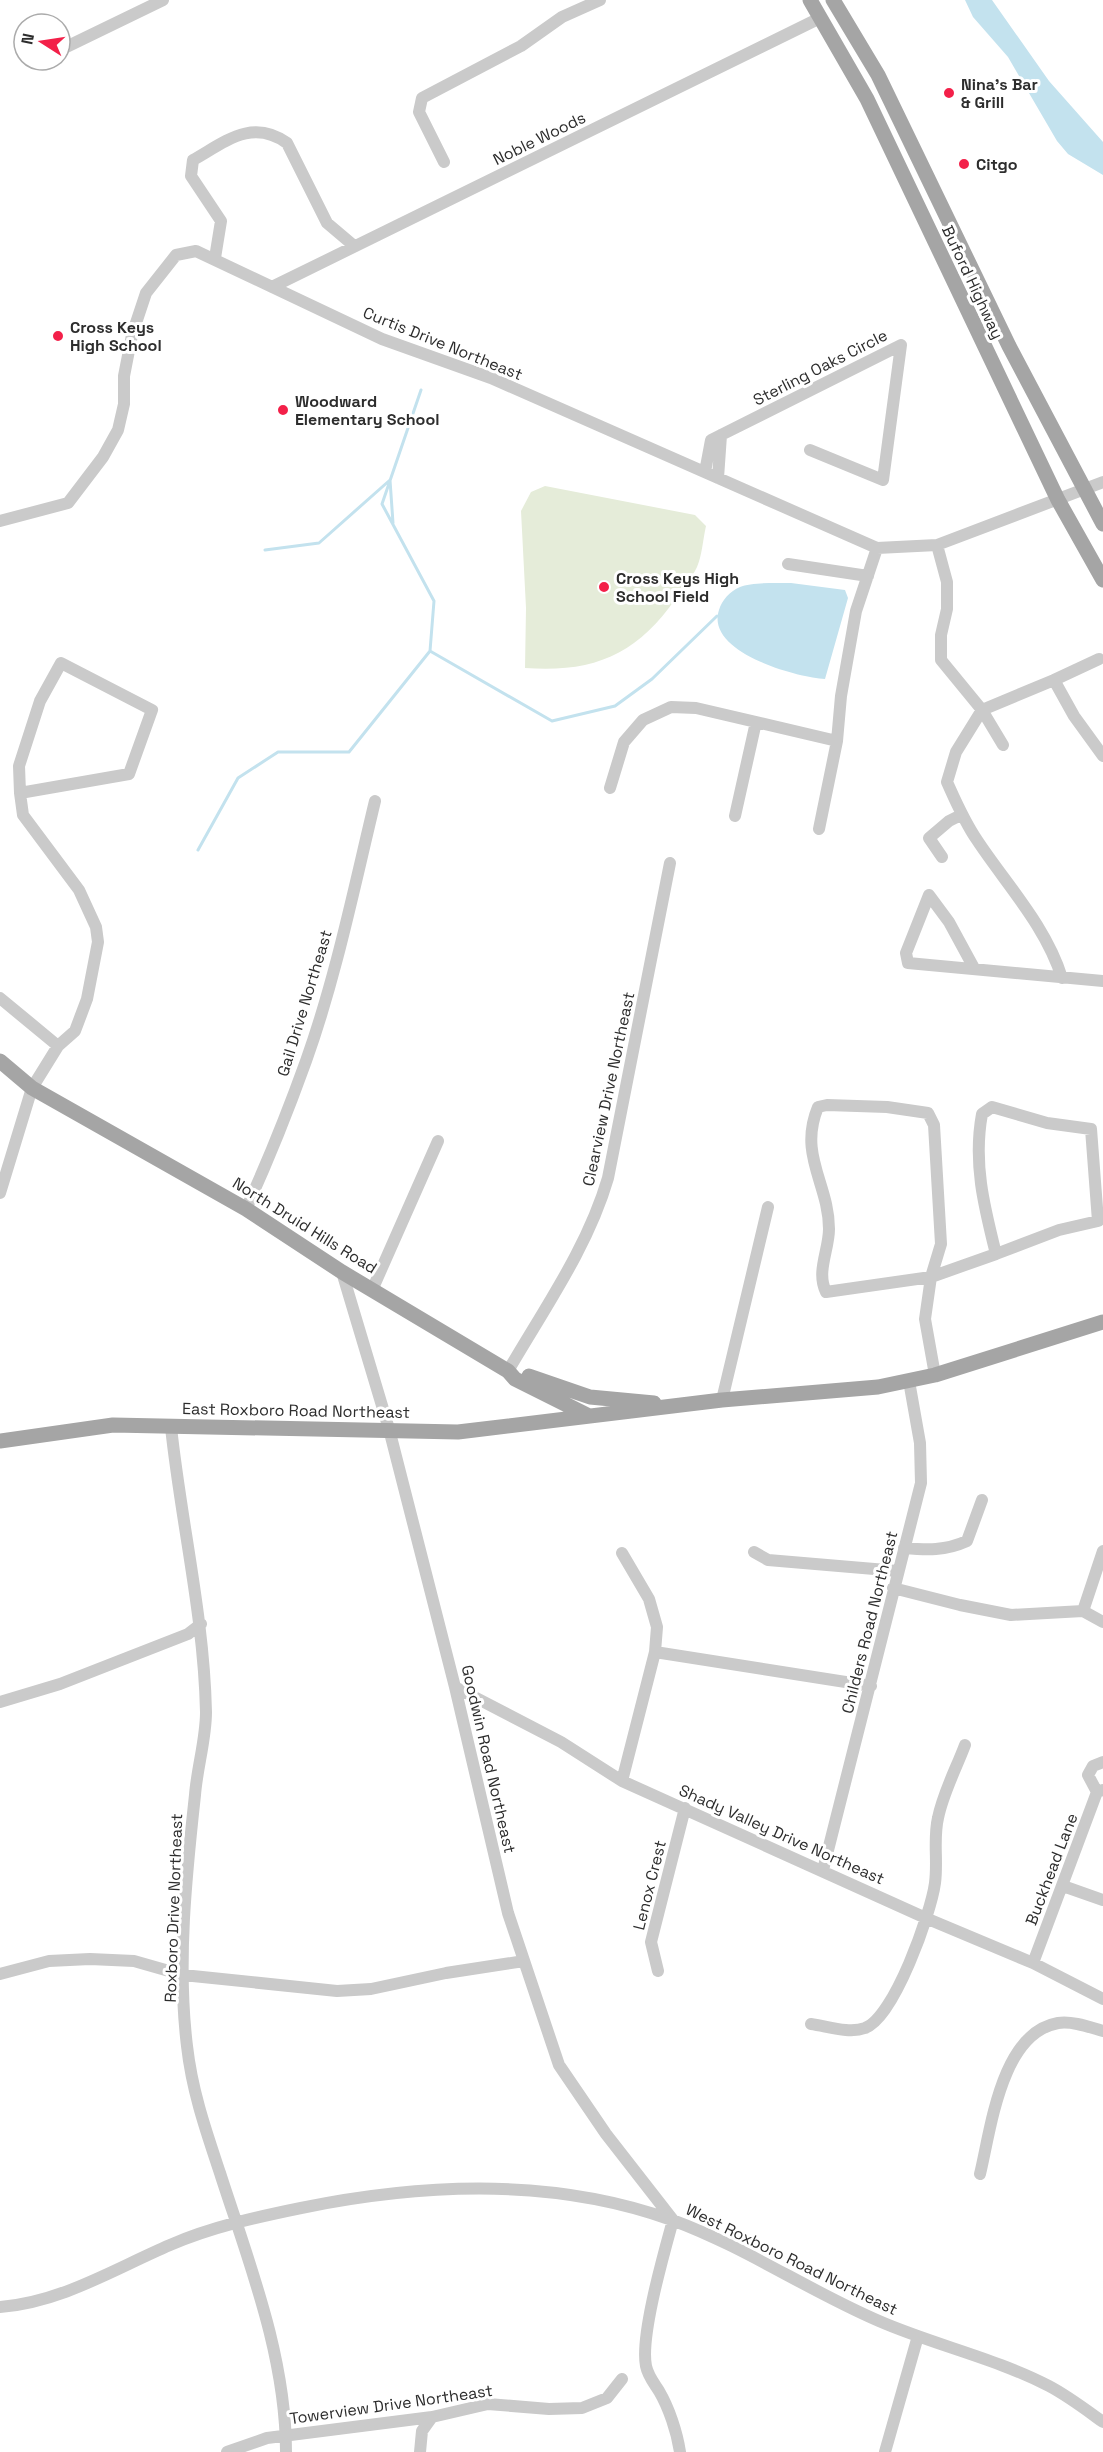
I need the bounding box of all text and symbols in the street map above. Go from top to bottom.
north arrow [12,12,72,72]
text: N [16,32,39,46]
place label: Nina’s Bar & Grill [961,74,1038,113]
marker: Nina’s Bar & Grill [942,86,956,100]
street label: Noble Woods [489,107,589,170]
place label: Citgo [976,154,1018,175]
marker: Citgo [957,157,971,171]
street label: Buford Highway [937,222,1008,342]
street label: Curtis Drive Northeast [360,302,526,385]
place label: Cross Keys High School [70,317,162,356]
street label: Sterling Oaks Circle [749,324,891,410]
marker: Cross Keys High School [51,329,65,343]
place label: Woodward Elementary School [295,391,439,430]
marker: Woodward Elementary School [276,403,290,417]
place label: Cross Keys High School Field [616,568,739,607]
marker: Cross Keys High School Field [597,580,611,594]
street label: Gail Drive Northeast [272,927,337,1079]
street label: Clearview Drive Northeast [578,990,639,1188]
street label: North Druid Hills Road [228,1172,381,1278]
street label: East Roxboro Road Northeast [182,1398,410,1423]
street label: Childers Road Northeast [837,1529,902,1716]
street label: Goodwin Road Northeast [457,1663,520,1855]
street label: Shady Valley Drive Northeast [676,1780,888,1889]
street label: Buckhead Lane [1020,1810,1082,1928]
street label: Roxboro Drive Northeast [160,1813,187,2003]
street label: Lenox Crest [628,1838,671,1932]
street label: West Roxboro Road Northeast [682,2199,901,2320]
street label: Towerview Drive Northeast [288,2380,494,2429]

